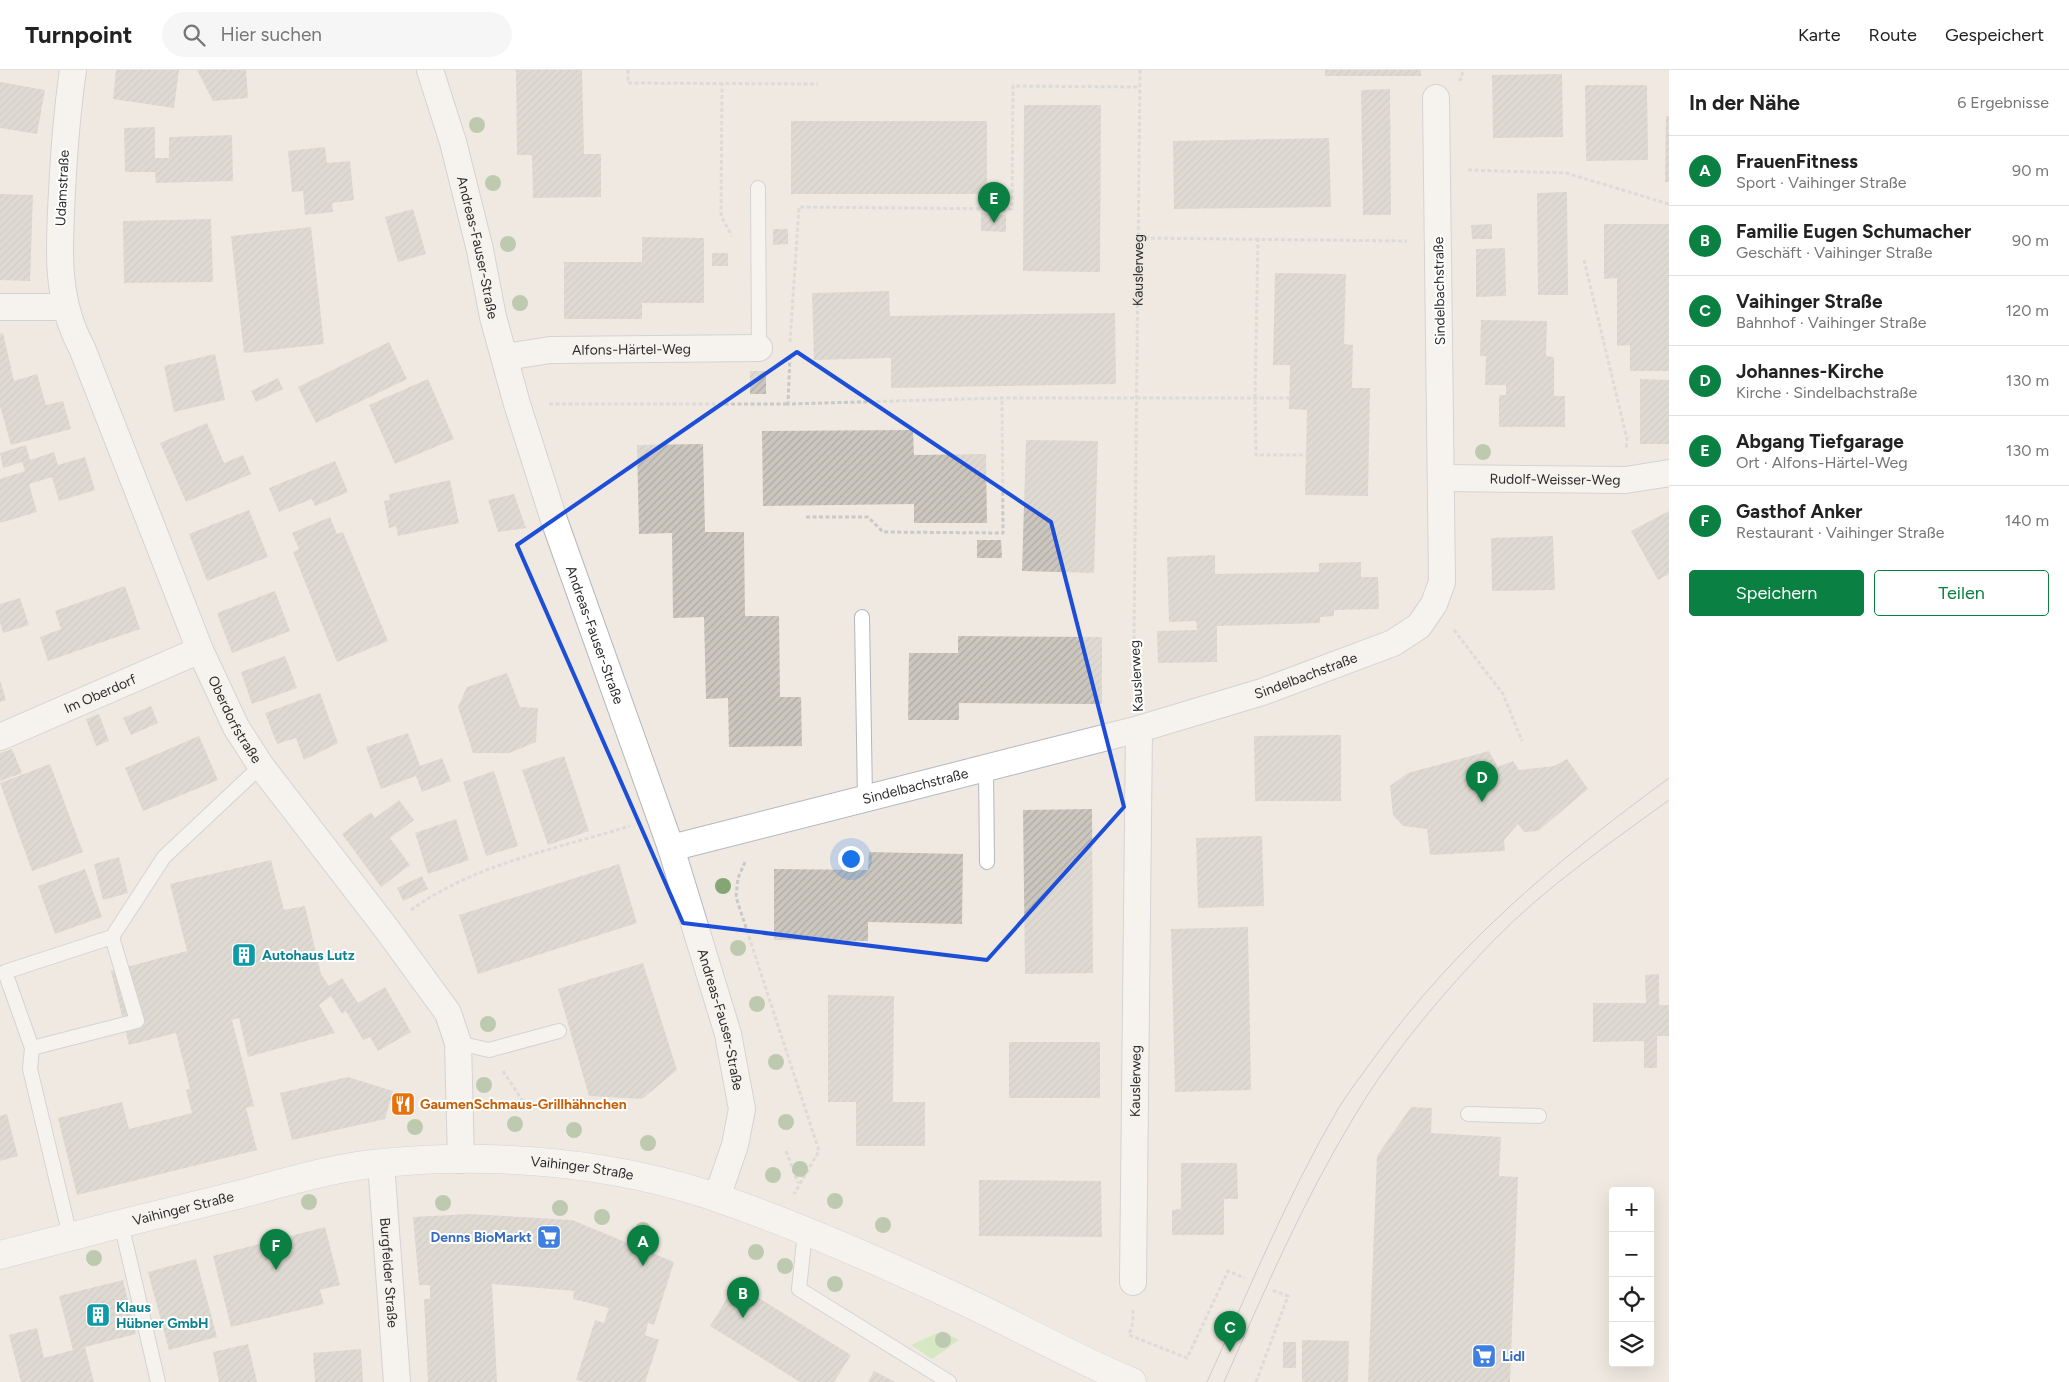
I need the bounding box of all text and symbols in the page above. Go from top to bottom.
search box [162,12,512,57]
text: Turnpoint [25,20,132,49]
icon: search [180,21,208,49]
text: Hier suchen [220,23,322,46]
text: Karte [1798,24,1841,46]
text: Route [1869,24,1917,46]
text: Gespeichert [1945,24,2044,46]
text: In der Nähe [1689,90,1800,115]
text: 6 Ergebnisse [1957,93,2049,112]
street label: Udamstraße [52,149,73,227]
text: FrauenFitness [1736,150,1858,173]
text: A [1699,161,1711,180]
text: 90 m [2012,161,2049,180]
text: Sport · Vaihinger Straße [1736,173,1907,192]
street label: Andreas-Fauser-Straße [453,174,501,321]
pin: E [978,182,1010,223]
text: Familie Eugen Schumacher [1736,220,1971,243]
text: B [1700,231,1710,250]
text: 90 m [2012,231,2049,250]
street label: Kauslerweg [1130,234,1147,306]
street label: Sindelbachstraße [1430,236,1449,345]
text: Geschäft · Vaihinger Straße [1736,243,1933,262]
text: Vaihinger Straße [1736,290,1883,313]
text: C [1699,301,1711,320]
text: 120 m [2006,301,2049,320]
text: Bahnhof · Vaihinger Straße [1736,313,1926,332]
street label: Alfons-Härtel-Weg [572,341,691,359]
text: Johannes-Kirche [1736,360,1884,383]
text: D [1699,371,1711,390]
text: 130 m [2006,371,2049,390]
text: Kirche · Sindelbachstraße [1736,383,1917,402]
text: Abgang Tiefgarage [1736,430,1904,453]
text: E [1700,441,1710,460]
text: 130 m [2006,441,2049,460]
text: Ort · Alfons-Härtel-Weg [1736,453,1908,472]
street label: Rudolf-Weisser-Weg [1489,471,1621,489]
text: Gasthof Anker [1736,500,1862,523]
text: F [1701,511,1709,530]
text: 140 m [2005,511,2049,530]
text: Restaurant · Vaihinger Straße [1736,523,1944,542]
street label: Andreas-Fauser-Straße [562,563,627,707]
button: Speichern [1689,570,1864,616]
button: Teilen [1874,570,2049,616]
street label: Kauslerweg [1126,640,1147,712]
street label: Sindelbachstraße [1252,649,1360,703]
street label: Im Oberdorf [61,671,140,717]
street label: Oberdorfstraße [204,673,265,767]
pin: D [1466,761,1498,802]
street label: Sindelbachstraße [861,765,970,808]
your location [838,846,864,872]
building icon: Autohaus Lutz [231,942,257,968]
place label: Autohaus Lutz [262,947,355,964]
street label: Andreas-Fauser-Straße [693,947,746,1092]
street label: Kauslerweg [1127,1045,1145,1117]
restaurant icon: GaumenSchmaus-Grillhähnchen [390,1091,416,1117]
place label: GaumenSchmaus-Grillhähnchen [420,1096,627,1113]
street label: Vaihinger Straße [530,1153,635,1184]
map controls [1609,1187,1654,1367]
button: + [1609,1187,1654,1232]
street label: Vaihinger Straße [131,1188,236,1229]
street label: Burgfelder Straße [376,1217,401,1329]
supermarket icon: Denns BioMarkt [536,1224,562,1250]
pin: A [627,1225,659,1266]
pin: F [260,1229,292,1270]
place label: Denns BioMarkt [430,1229,532,1246]
button: − [1609,1232,1654,1277]
pin: B [727,1277,759,1318]
button: locate [1609,1277,1654,1322]
place label: Klaus Hübner GmbH [116,1299,209,1332]
building icon: Klaus Hübner GmbH [85,1302,111,1328]
pin: C [1214,1311,1246,1352]
button: layers [1609,1322,1654,1367]
supermarket icon: Lidl [1471,1343,1497,1369]
place label: Lidl [1502,1348,1525,1365]

